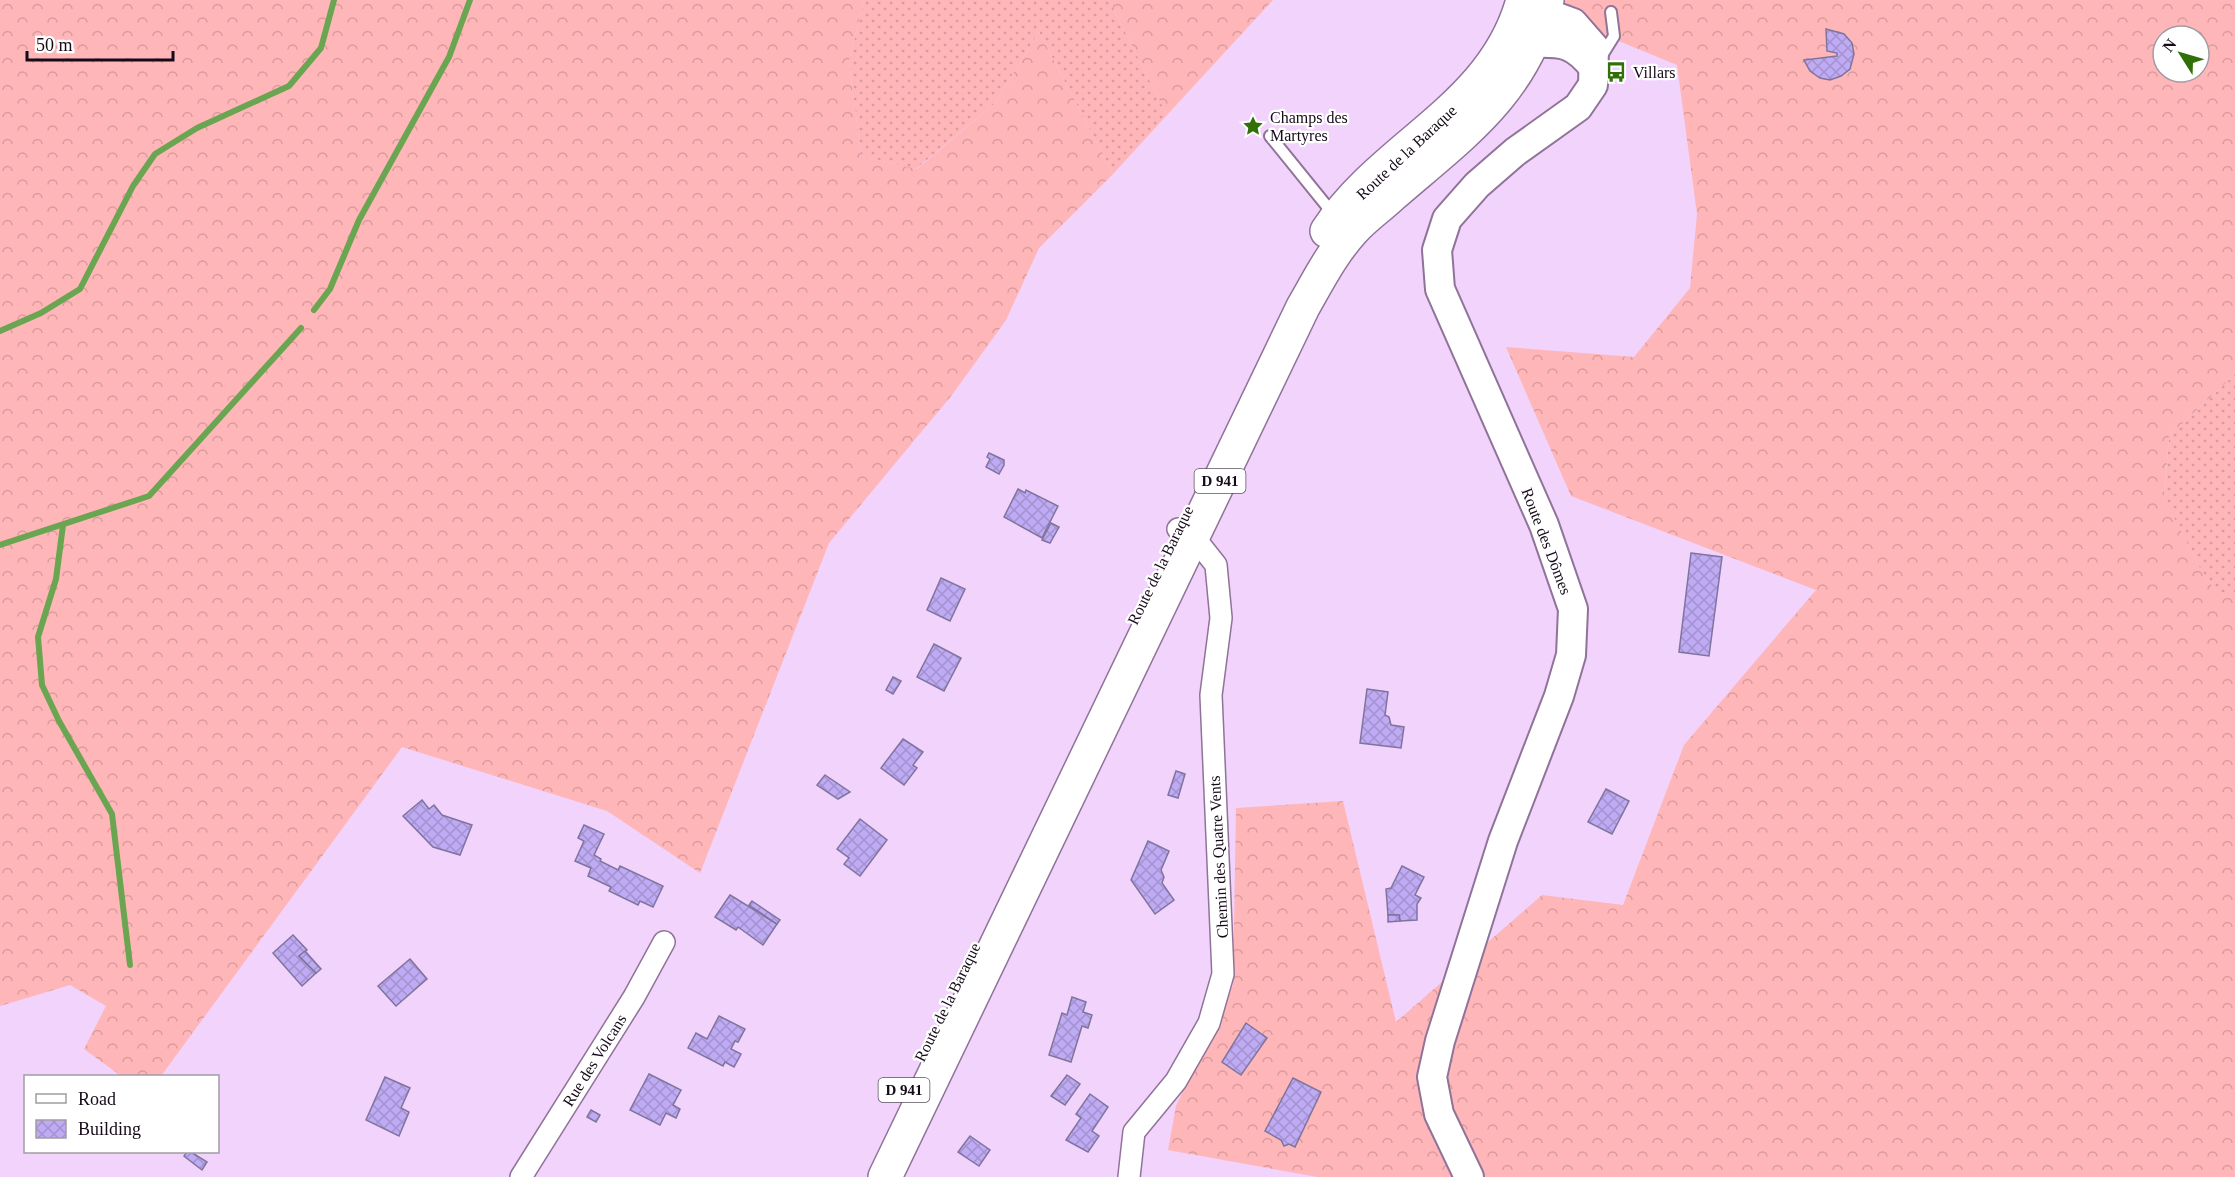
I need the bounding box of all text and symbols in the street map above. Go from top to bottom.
scale bar [27,24,172,62]
north arrow [2151,24,2211,84]
text: 50 m [36,35,73,55]
text: N [2159,35,2180,55]
bus stop icon: Villars [1604,60,1628,84]
place label: Villars [1633,64,1676,81]
street label: Route de la Baraque [1353,102,1460,204]
place label: Champs des Martyres [1270,109,1348,145]
place icon: Champs des Martyres [1241,114,1265,138]
road number: D 941 [1194,469,1246,493]
street label: Route des Dômes [1518,485,1575,597]
street label: Route de la Baraque [1124,503,1198,628]
street label: Chemin des Quatre Vents [1206,775,1231,939]
street label: Route de la Baraque [911,940,985,1065]
street label: Rue des Volcans [559,1011,630,1109]
legend [24,1075,219,1153]
road number: D 941 [878,1078,930,1102]
text: Road [78,1089,116,1109]
text: Building [78,1119,141,1139]

